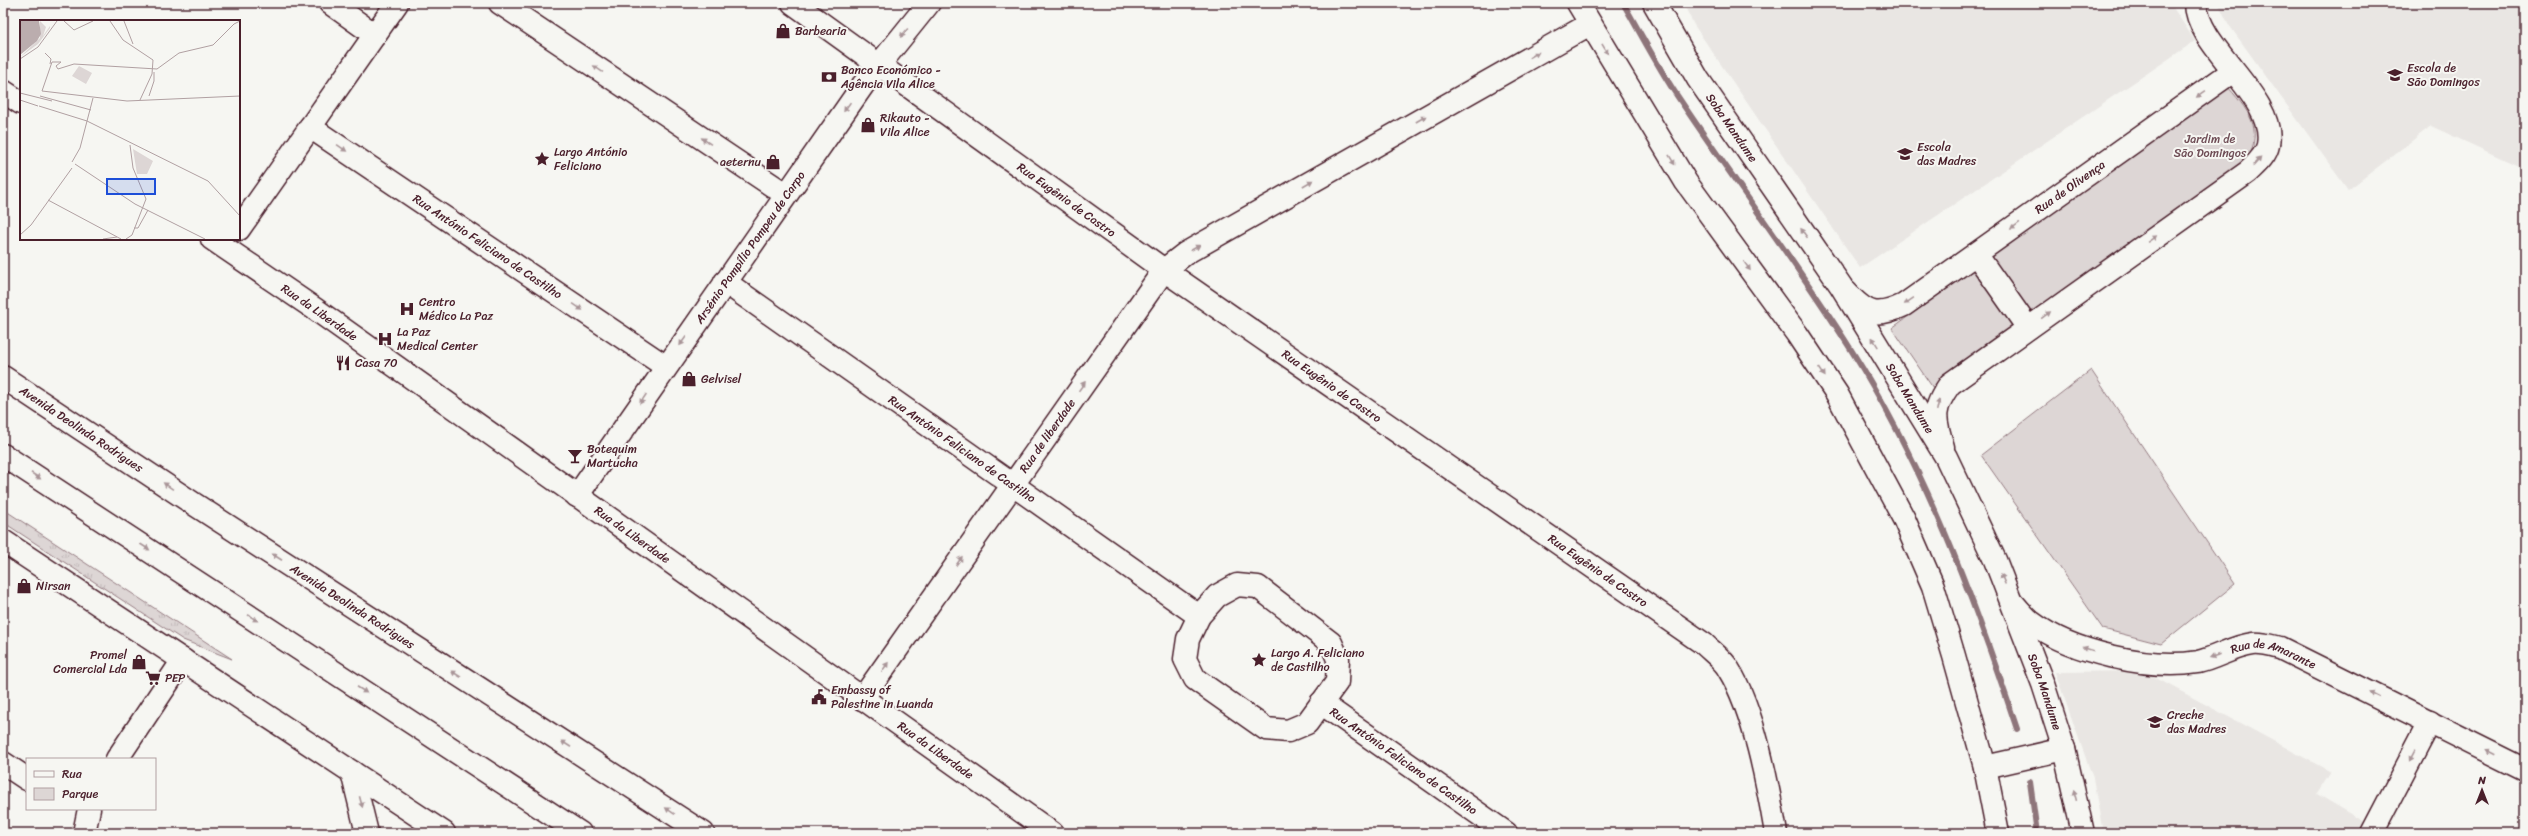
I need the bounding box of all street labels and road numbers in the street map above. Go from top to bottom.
street label: Soba Mandume [1700,88,1764,167]
street label: Rua de Olivença [2030,154,2110,220]
street label: Rua Eugênio de Castro [1012,157,1121,243]
street label: Arsénio Pompílio Pompeu de Carpo [688,166,811,329]
street label: Rua António Feliciano de Castilho [408,188,567,305]
street label: Rua da Liberdade [276,278,362,347]
street label: Rua Eugênio de Castro [1277,344,1386,429]
street label: Soba Mandume [1879,358,1940,438]
street label: Avenida Deolinda Rodrigues [14,379,148,479]
street label: Rua António Feliciano de Castilho [884,389,1041,509]
street label: Rua de liberdade [1013,394,1081,478]
street label: Rua da Liberdade [590,500,675,570]
street label: Rua Eugênio de Castro [1543,528,1653,613]
street label: Avenida Deolinda Rodrigues [285,557,420,655]
street label: Rua de Amarante [2227,633,2320,675]
street label: Soba Mandume [2021,650,2068,733]
street label: Rua António Feliciano de Castilho [1325,701,1482,821]
street label: Rua da Liberdade [893,715,978,785]

